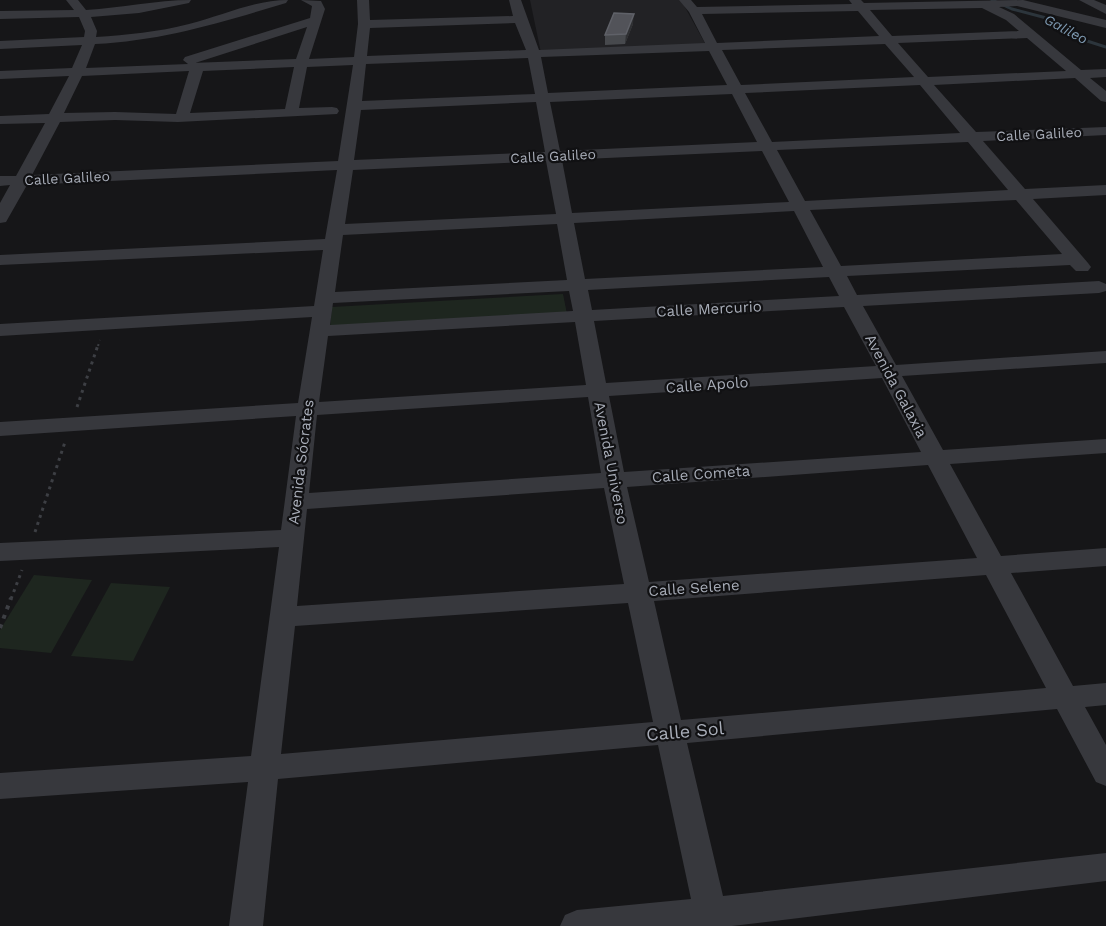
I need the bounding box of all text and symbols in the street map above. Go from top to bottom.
water label: Galileo [1042,11,1090,47]
street label: Calle Galileo [996,124,1082,144]
street label: Calle Galileo [510,146,596,166]
street label: Calle Galileo [24,168,110,188]
street label: Calle Mercurio [656,297,762,321]
street label: Avenida Galaxia [861,331,931,441]
street label: Calle Apolo [665,373,749,397]
street label: Avenida Sócrates [284,398,318,526]
street label: Avenida Universo [590,400,632,526]
street label: Calle Cometa [651,462,751,486]
street label: Calle Selene [648,576,740,600]
street label: Calle Sol [645,717,725,745]

